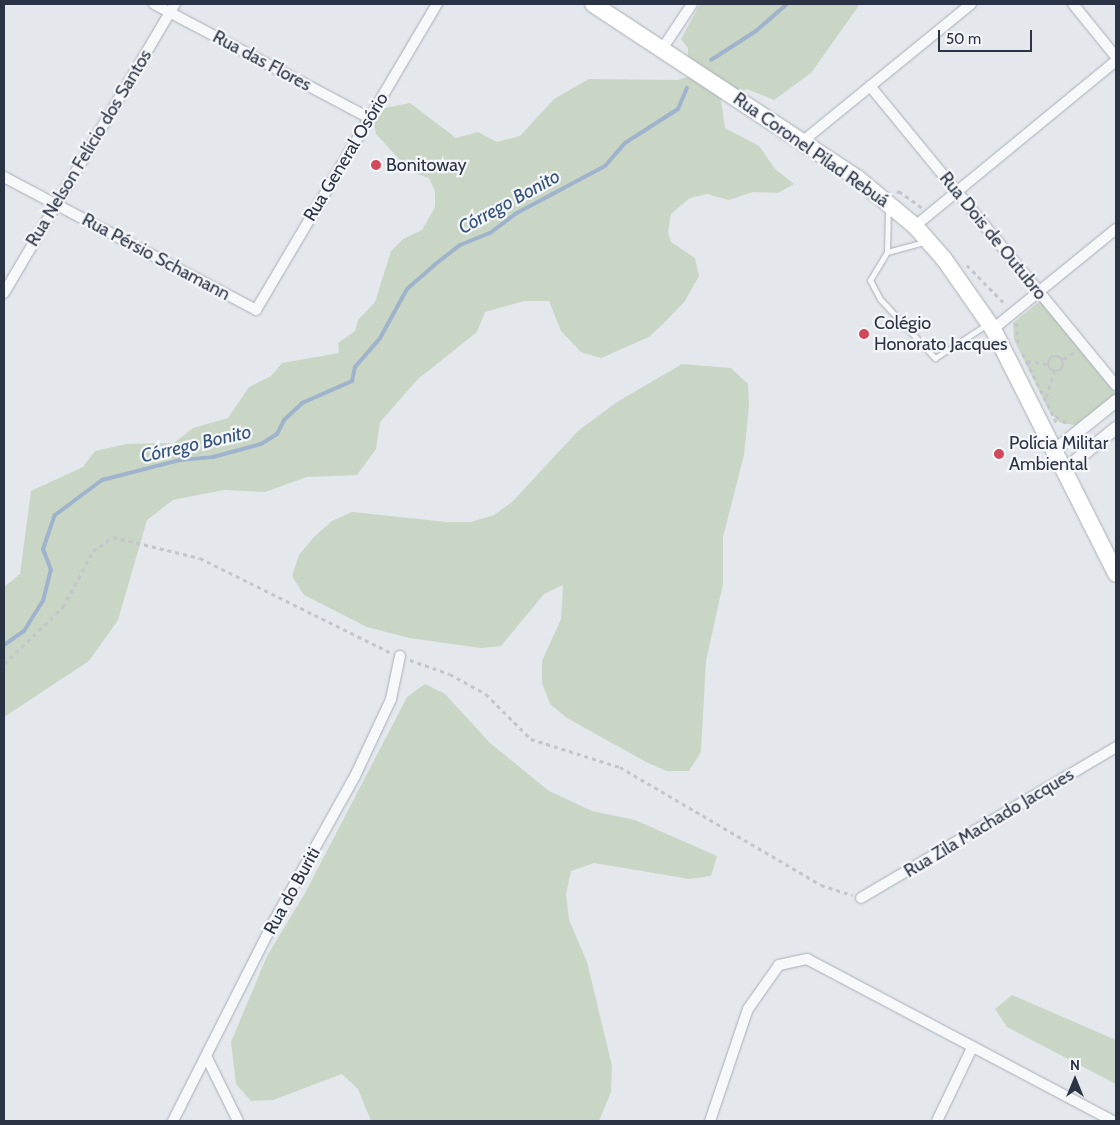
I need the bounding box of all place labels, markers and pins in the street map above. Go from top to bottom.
place label: Bonitoway [386,154,467,176]
marker: Bonitoway [370,159,382,171]
place label: Colégio Honorato Jacques [874,313,1008,356]
marker: Colégio Honorato Jacques [858,328,870,340]
place label: Polícia Militar Ambiental [1009,433,1108,476]
marker: Polícia Militar Ambiental [993,448,1005,460]

